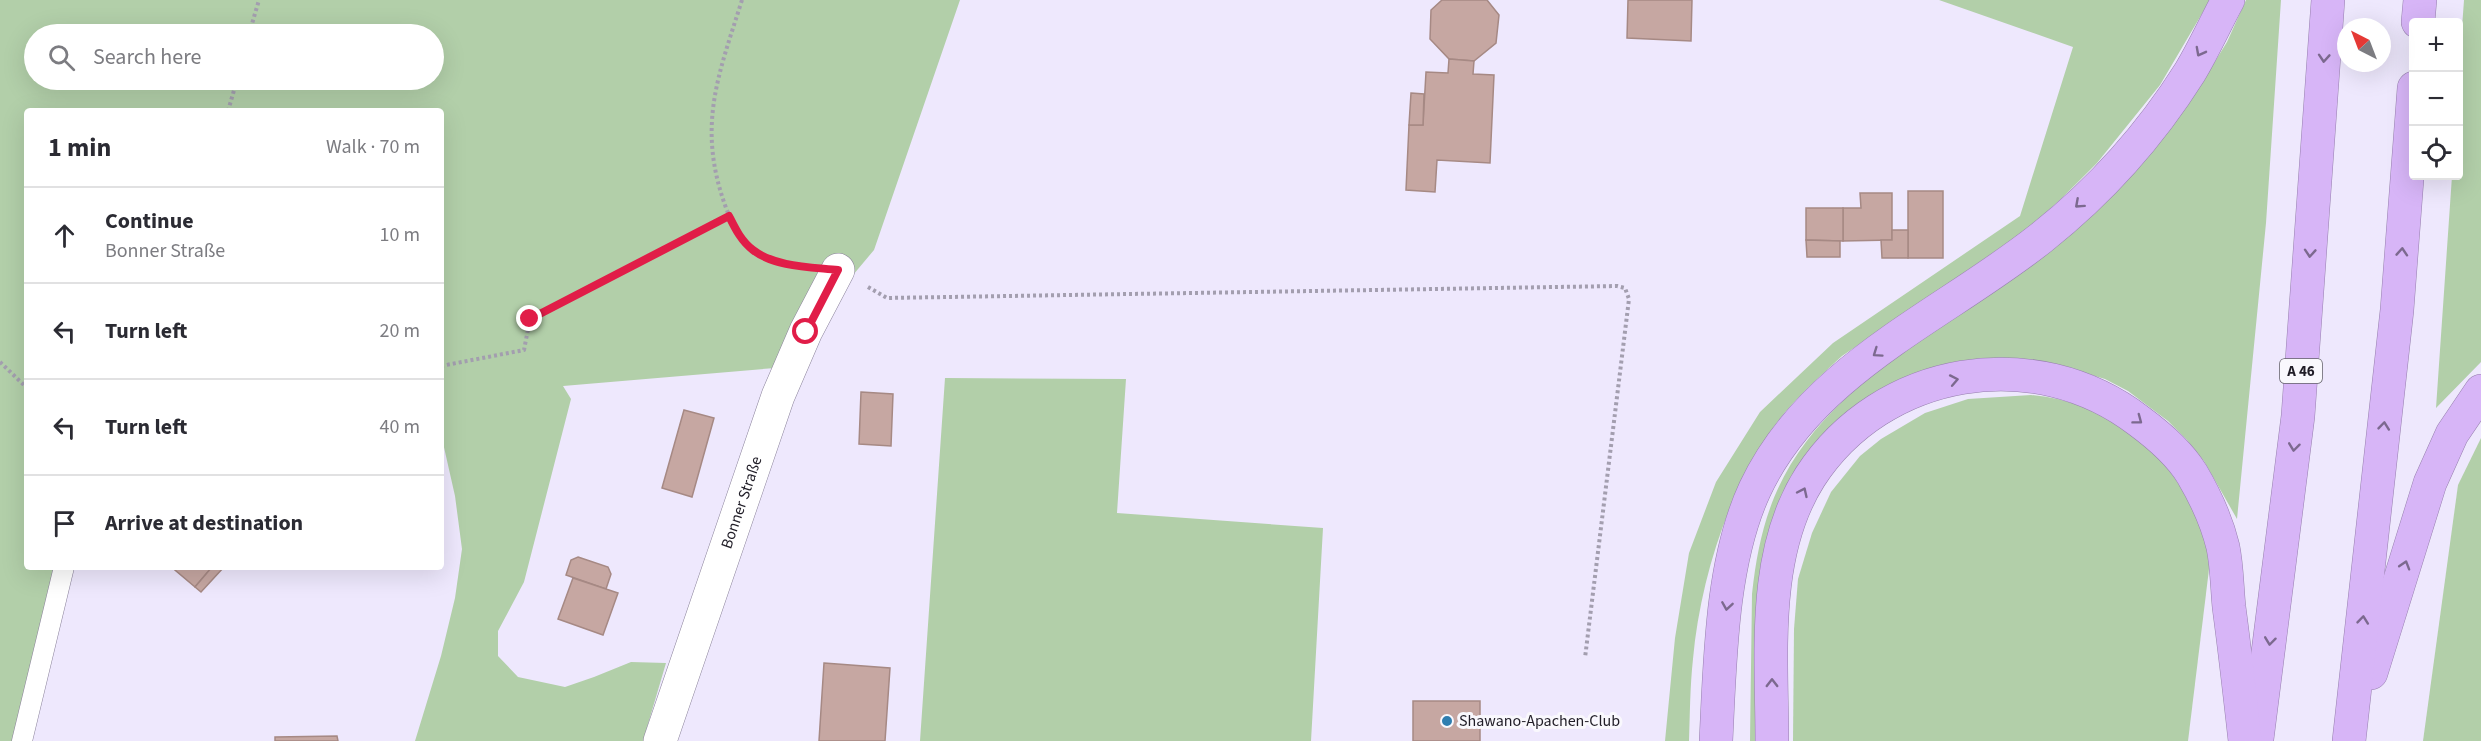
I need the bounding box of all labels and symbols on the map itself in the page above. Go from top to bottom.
north arrow [2337,18,2391,72]
one-way arrow [2196,46,2207,56]
one-way arrow [2317,54,2330,63]
one-way arrow [2076,197,2086,208]
one-way arrow [2303,248,2316,257]
one-way arrow [2395,248,2408,257]
route end [516,305,542,331]
route start [792,318,818,344]
one-way arrow [1873,346,1884,357]
road number: A 46 [2280,359,2322,383]
one-way arrow [1948,374,1958,387]
one-way arrow [2131,413,2142,424]
one-way arrow [2377,422,2390,431]
one-way arrow [2288,443,2301,452]
street label: Bonner Straße [716,453,768,552]
one-way arrow [1796,488,1808,499]
one-way arrow [2398,560,2410,571]
one-way arrow [1721,601,1733,610]
one-way arrow [2356,616,2369,625]
one-way arrow [2264,636,2276,645]
one-way arrow [1766,678,1778,687]
place label: Shawano-Apachen-Club [1459,710,1620,732]
marker: Shawano-Apachen-Club [1440,714,1454,728]

